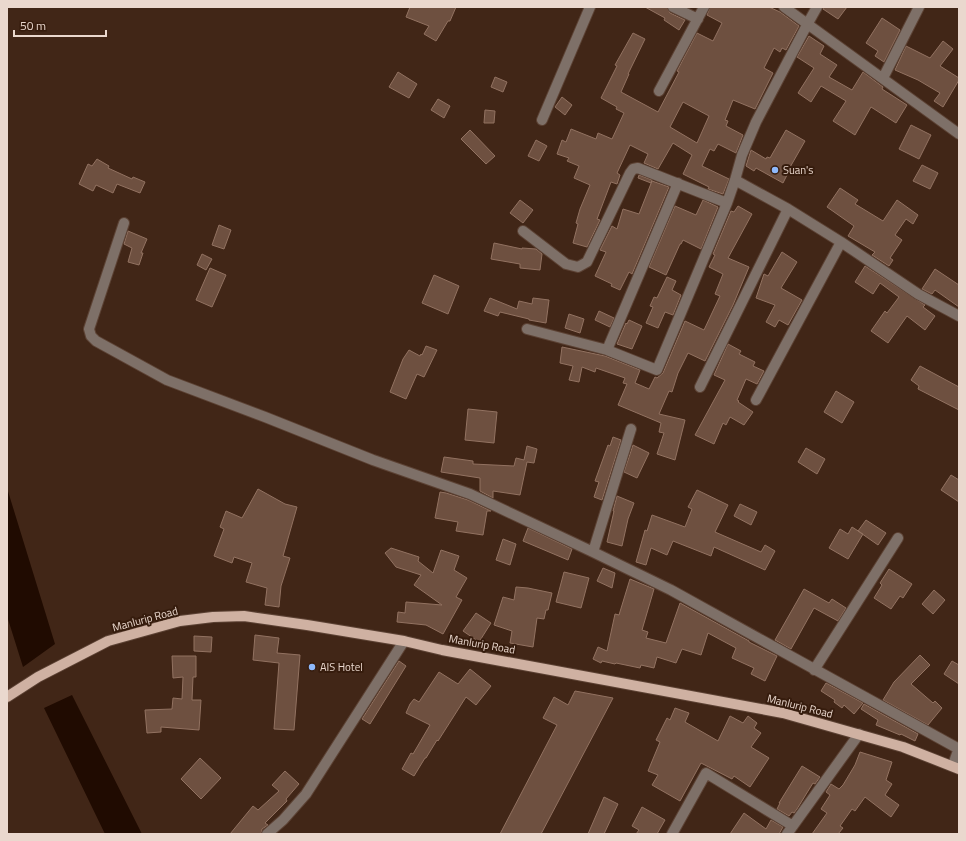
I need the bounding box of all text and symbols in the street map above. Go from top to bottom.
scale bar [14,12,106,38]
text: 50 m [20,16,46,35]
place label: Suan's [783,162,813,178]
marker: Suan's [770,165,780,175]
street label: Manlurip Road [110,603,180,635]
street label: Manlurip Road [447,630,517,658]
place label: AIS Hotel [320,659,363,675]
marker: AIS Hotel [307,662,317,672]
street label: Manlurip Road [765,690,835,722]

